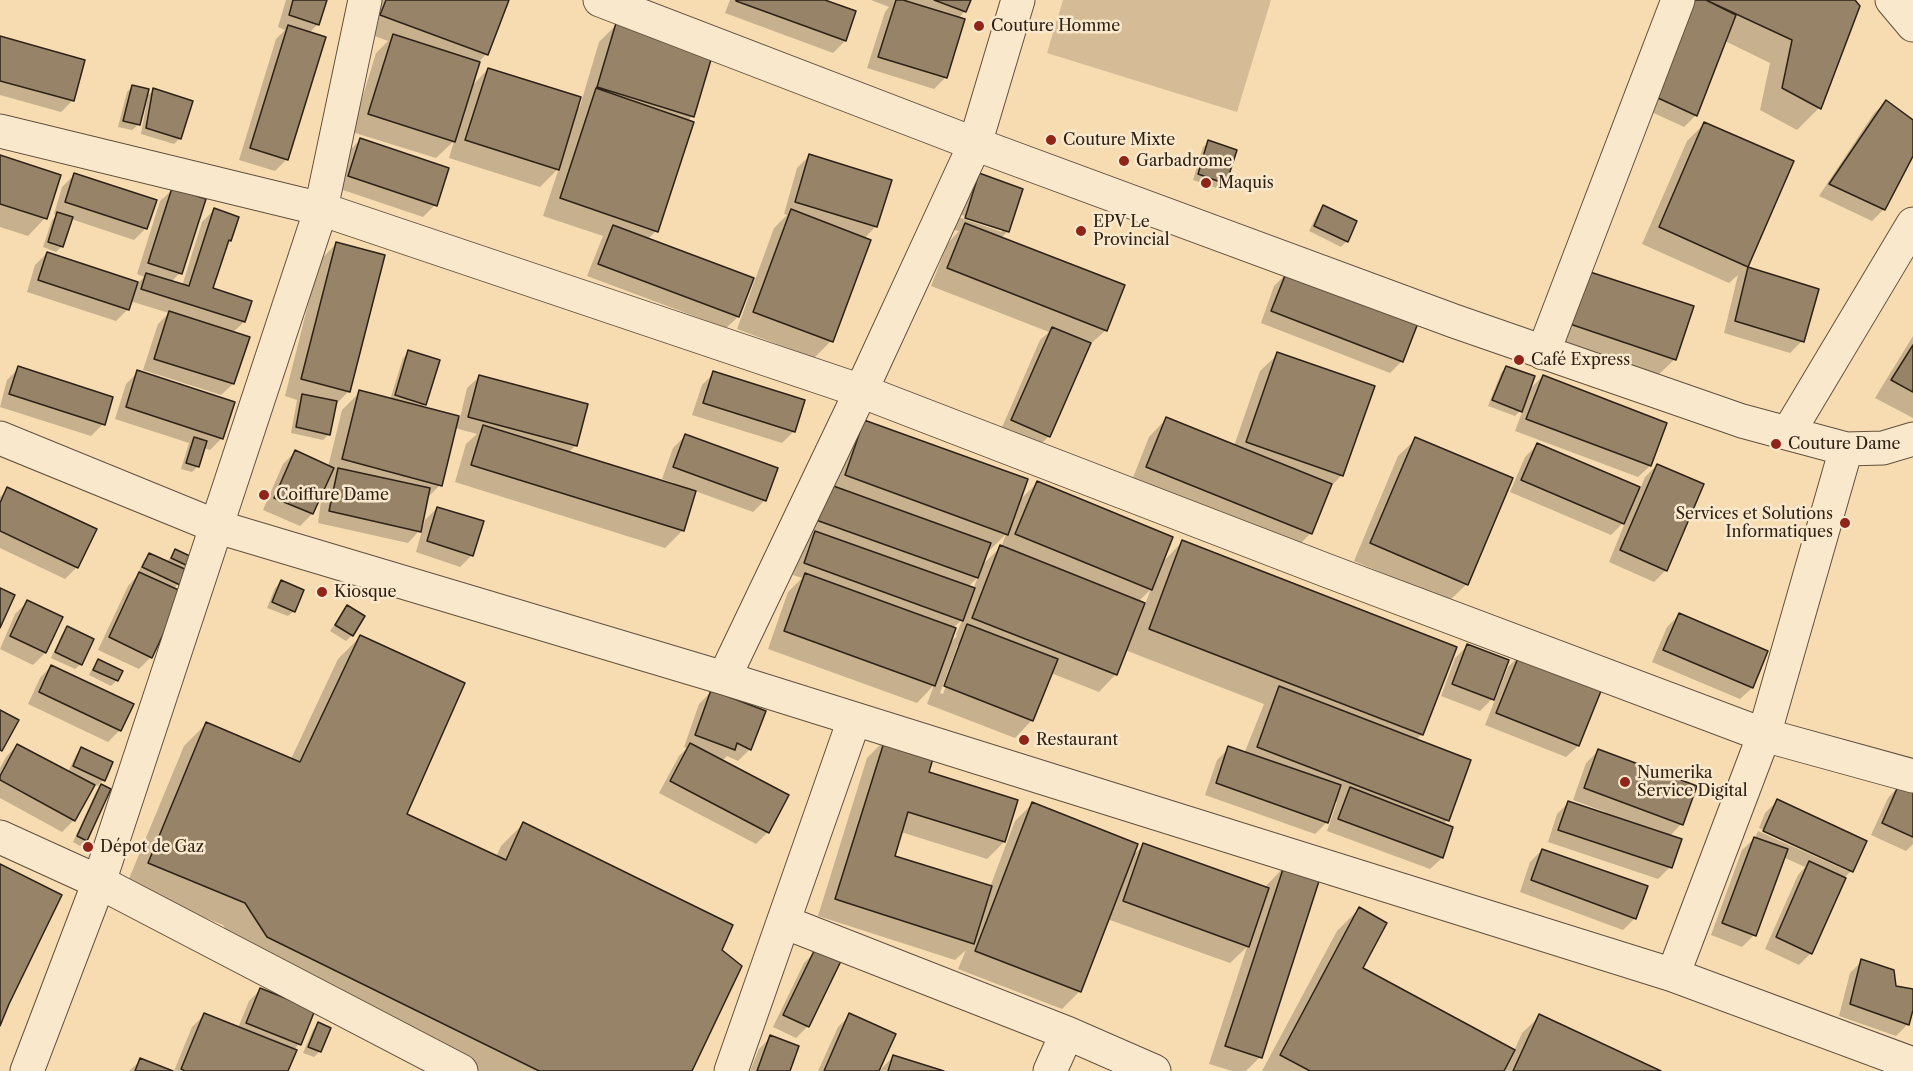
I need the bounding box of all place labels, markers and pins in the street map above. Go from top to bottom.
place label: Couture Homme [991,16,1120,36]
marker: Couture Homme [972,19,986,33]
place label: Couture Mixte [1063,130,1175,150]
marker: Couture Mixte [1044,133,1058,147]
place label: Garbadrome [1136,151,1232,171]
marker: Garbadrome [1117,154,1131,168]
place label: Maquis [1218,173,1274,193]
marker: Maquis [1199,176,1213,190]
place label: EPV Le Provincial [1093,212,1169,250]
marker: EPV Le Provincial [1074,224,1088,238]
place label: Café Express [1531,350,1630,370]
marker: Café Express [1512,353,1526,367]
place label: Couture Dame [1788,434,1901,454]
marker: Couture Dame [1769,437,1783,451]
place label: Coiffure Dame [276,485,389,505]
marker: Coiffure Dame [257,488,271,502]
place label: Services et Solutions Informatiques [1675,504,1833,542]
marker: Services et Solutions Informatiques [1838,516,1852,530]
place label: Kiosque [334,582,397,602]
marker: Kiosque [315,585,329,599]
place label: Restaurant [1036,730,1118,750]
marker: Restaurant [1017,733,1031,747]
place label: Numerika Service Digital [1637,763,1747,801]
marker: Numerika Service Digital [1618,775,1632,789]
place label: Dépot de Gaz [100,837,204,857]
marker: Dépot de Gaz [81,840,95,854]

